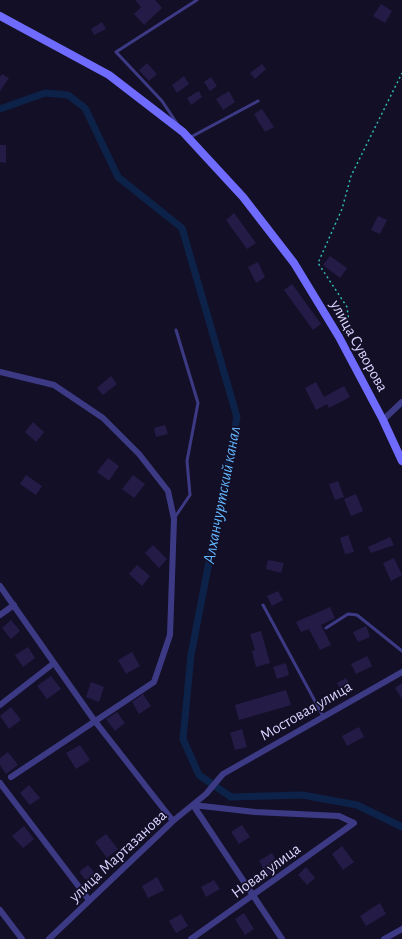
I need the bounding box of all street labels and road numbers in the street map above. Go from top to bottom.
street label: улица Суворова [326,297,392,395]
street label: Мостовая улица [257,677,355,745]
street label: улица Мартазанова [65,806,171,906]
street label: Новая улица [227,839,305,903]

